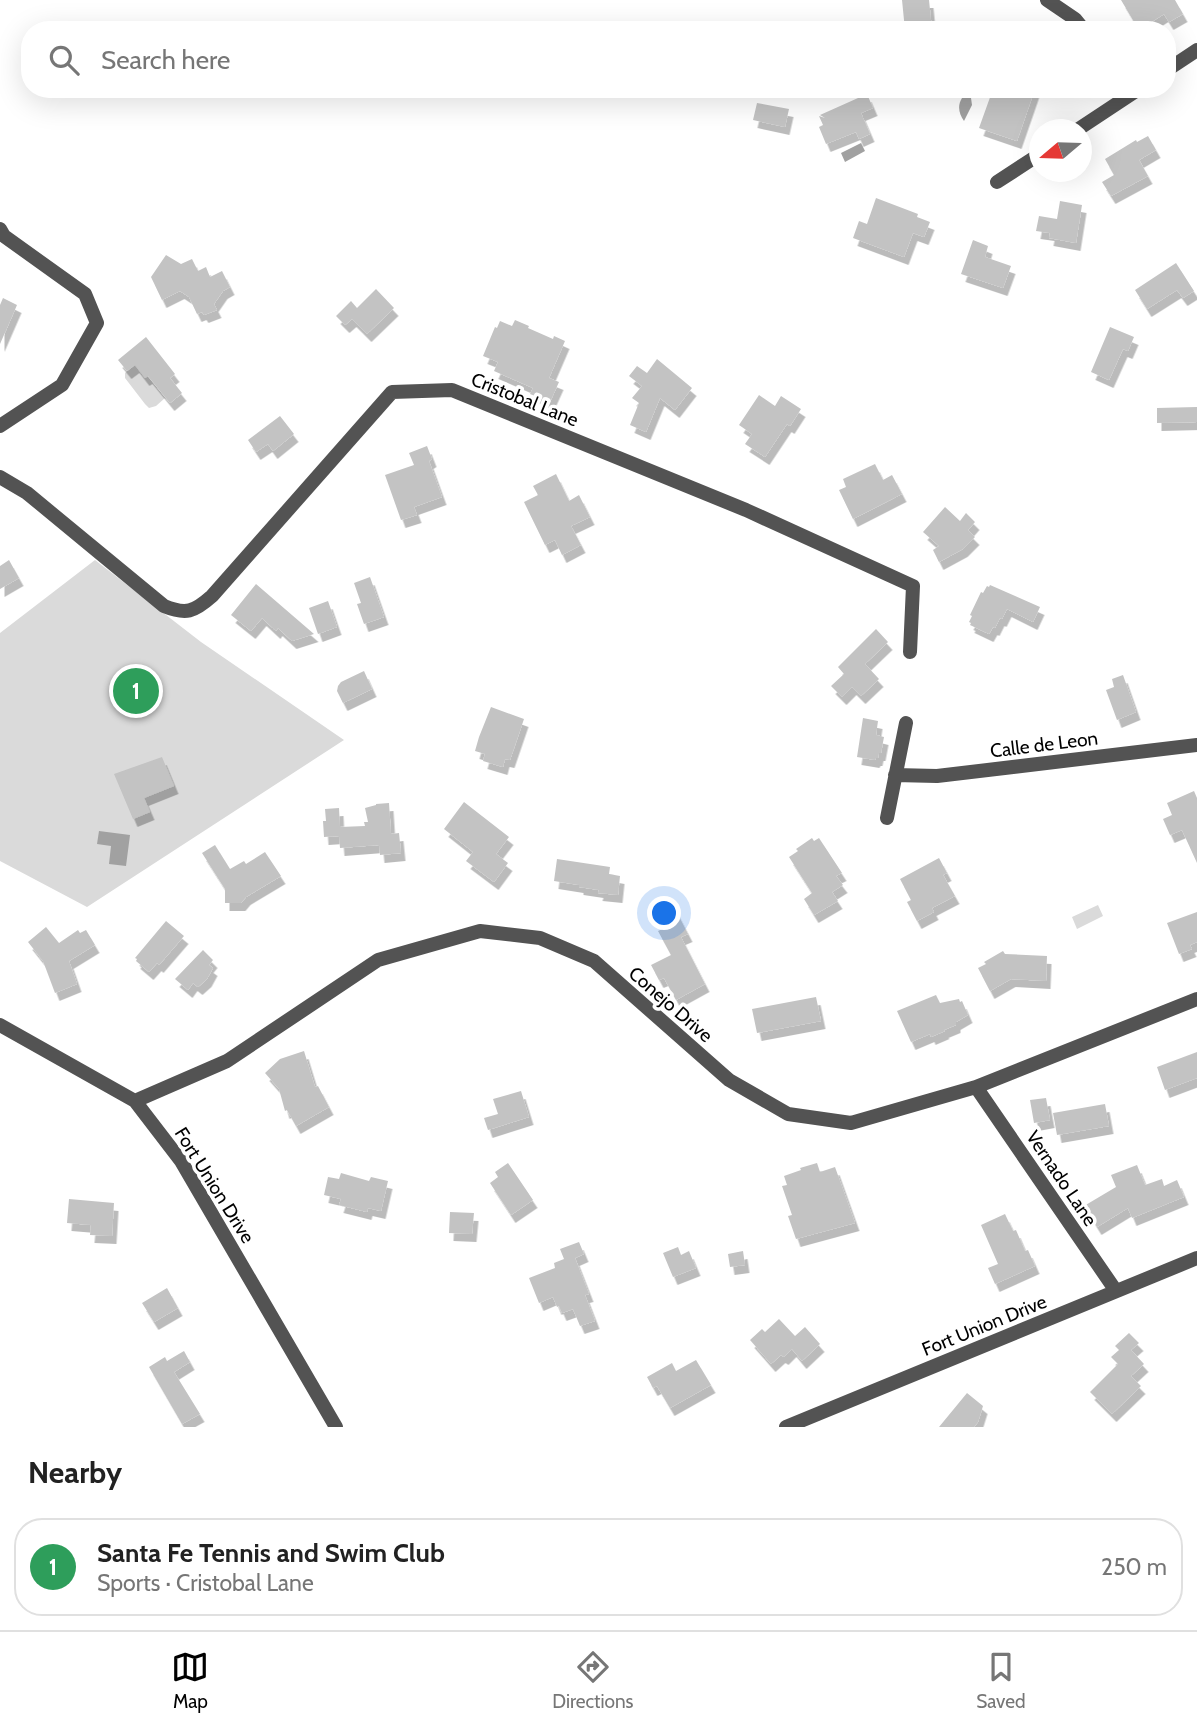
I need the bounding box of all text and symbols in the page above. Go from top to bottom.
search box [21,21,1176,98]
icon: search [45,41,83,79]
text: Search here [101,44,230,76]
north arrow [1029,119,1092,182]
street label: Cristobal Lane [468,368,582,432]
pin: 1 [113,665,159,717]
street label: Calle de Leon [989,726,1099,763]
your location [647,896,681,930]
street label: Conejo Drive [624,962,718,1047]
street label: Fort Union Drive [170,1123,260,1248]
street label: Vernado Lane [1021,1126,1102,1231]
street label: Fort Union Drive [919,1290,1050,1361]
text: Nearby [28,1454,122,1491]
text: Santa Fe Tennis and Swim Club [97,1537,445,1569]
text: 1 [49,1553,57,1581]
text: 250 m [1101,1553,1167,1581]
text: Sports · Cristobal Lane [97,1569,314,1597]
tab: Map [171,1648,209,1713]
tab: Directions [552,1648,633,1713]
tab: Saved [976,1648,1026,1713]

